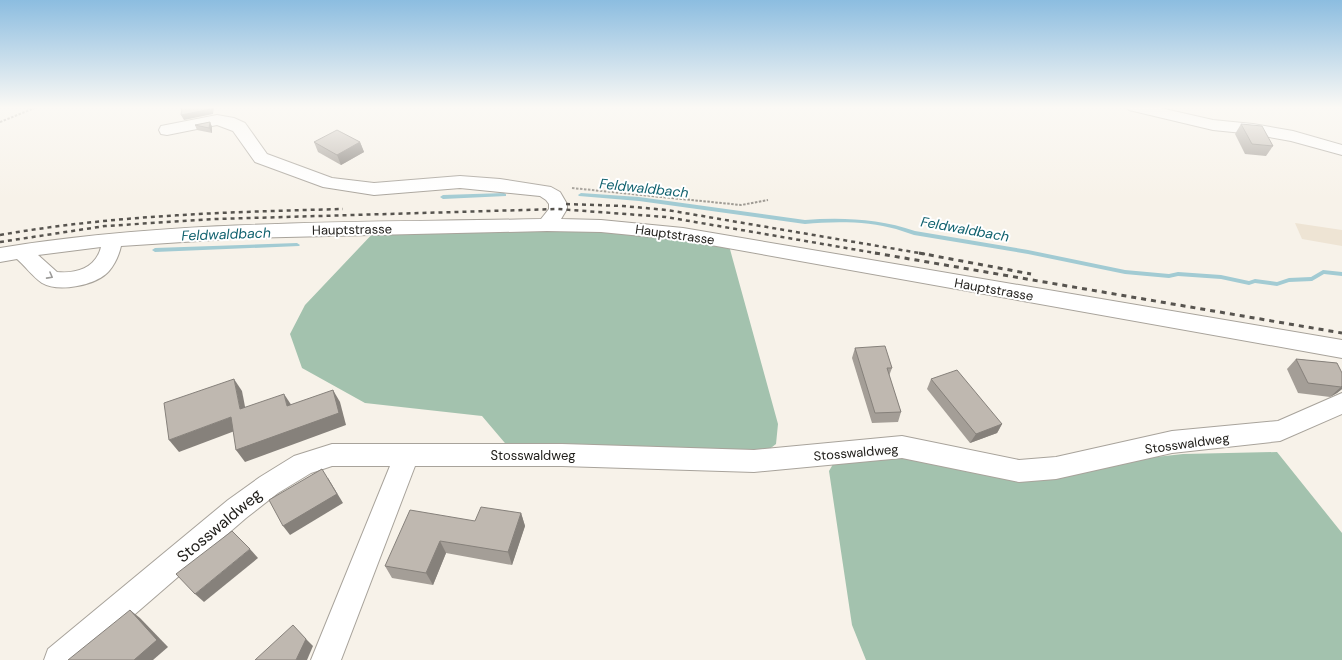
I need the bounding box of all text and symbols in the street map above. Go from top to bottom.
water label: Feldwaldbach [598,174,690,202]
water label: Feldwaldbach [919,212,1011,246]
street label: Hauptstrasse [312,220,392,239]
street label: Hauptstrasse [634,221,716,248]
water label: Feldwaldbach [181,223,271,245]
one-way arrow [46,272,53,279]
street label: Hauptstrasse [953,274,1035,305]
street label: Stosswaldweg [1144,429,1230,458]
street label: Stosswaldweg [813,440,899,465]
street label: Stosswaldweg [490,447,576,464]
street label: Stosswaldweg [172,484,266,567]

